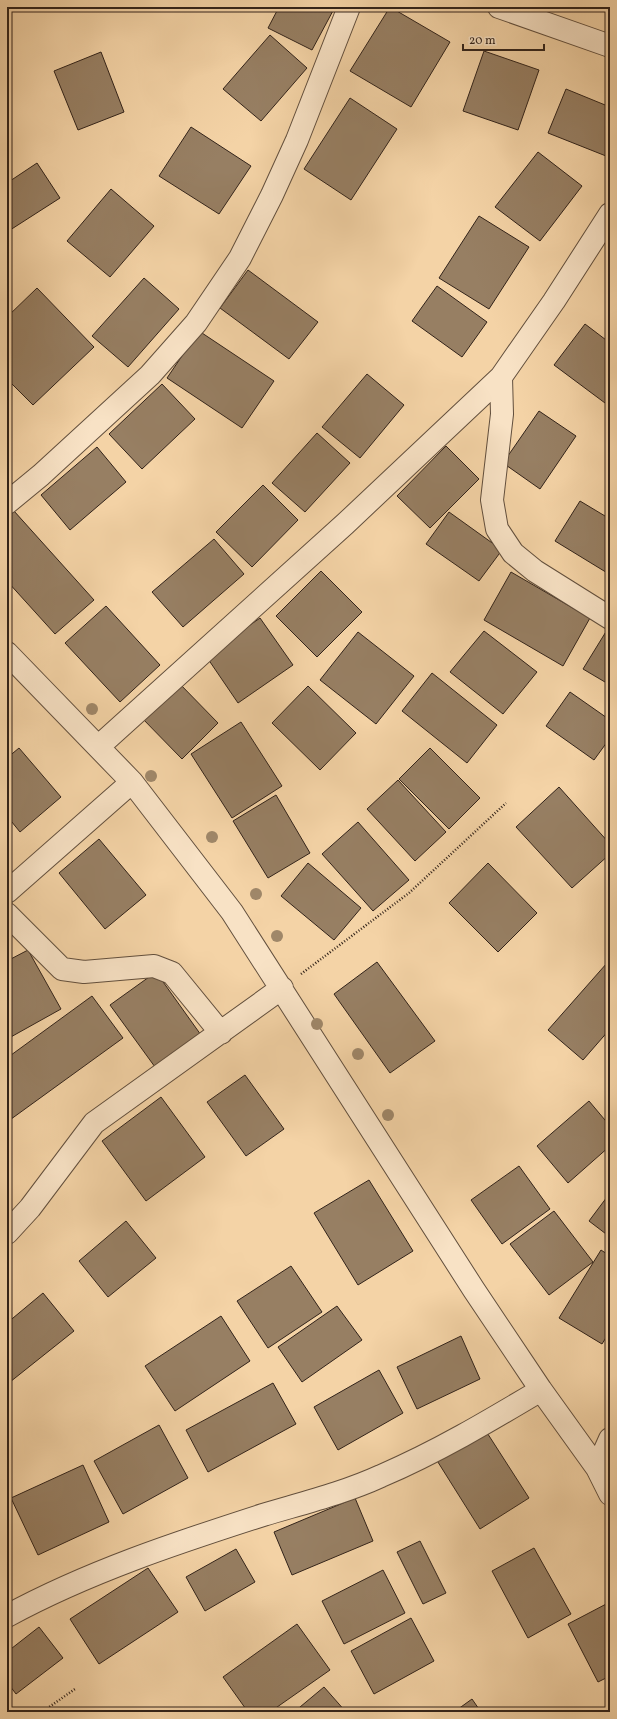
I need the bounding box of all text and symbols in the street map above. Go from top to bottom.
scale bar [463,26,544,52]
text: 20 m [469,33,496,49]

